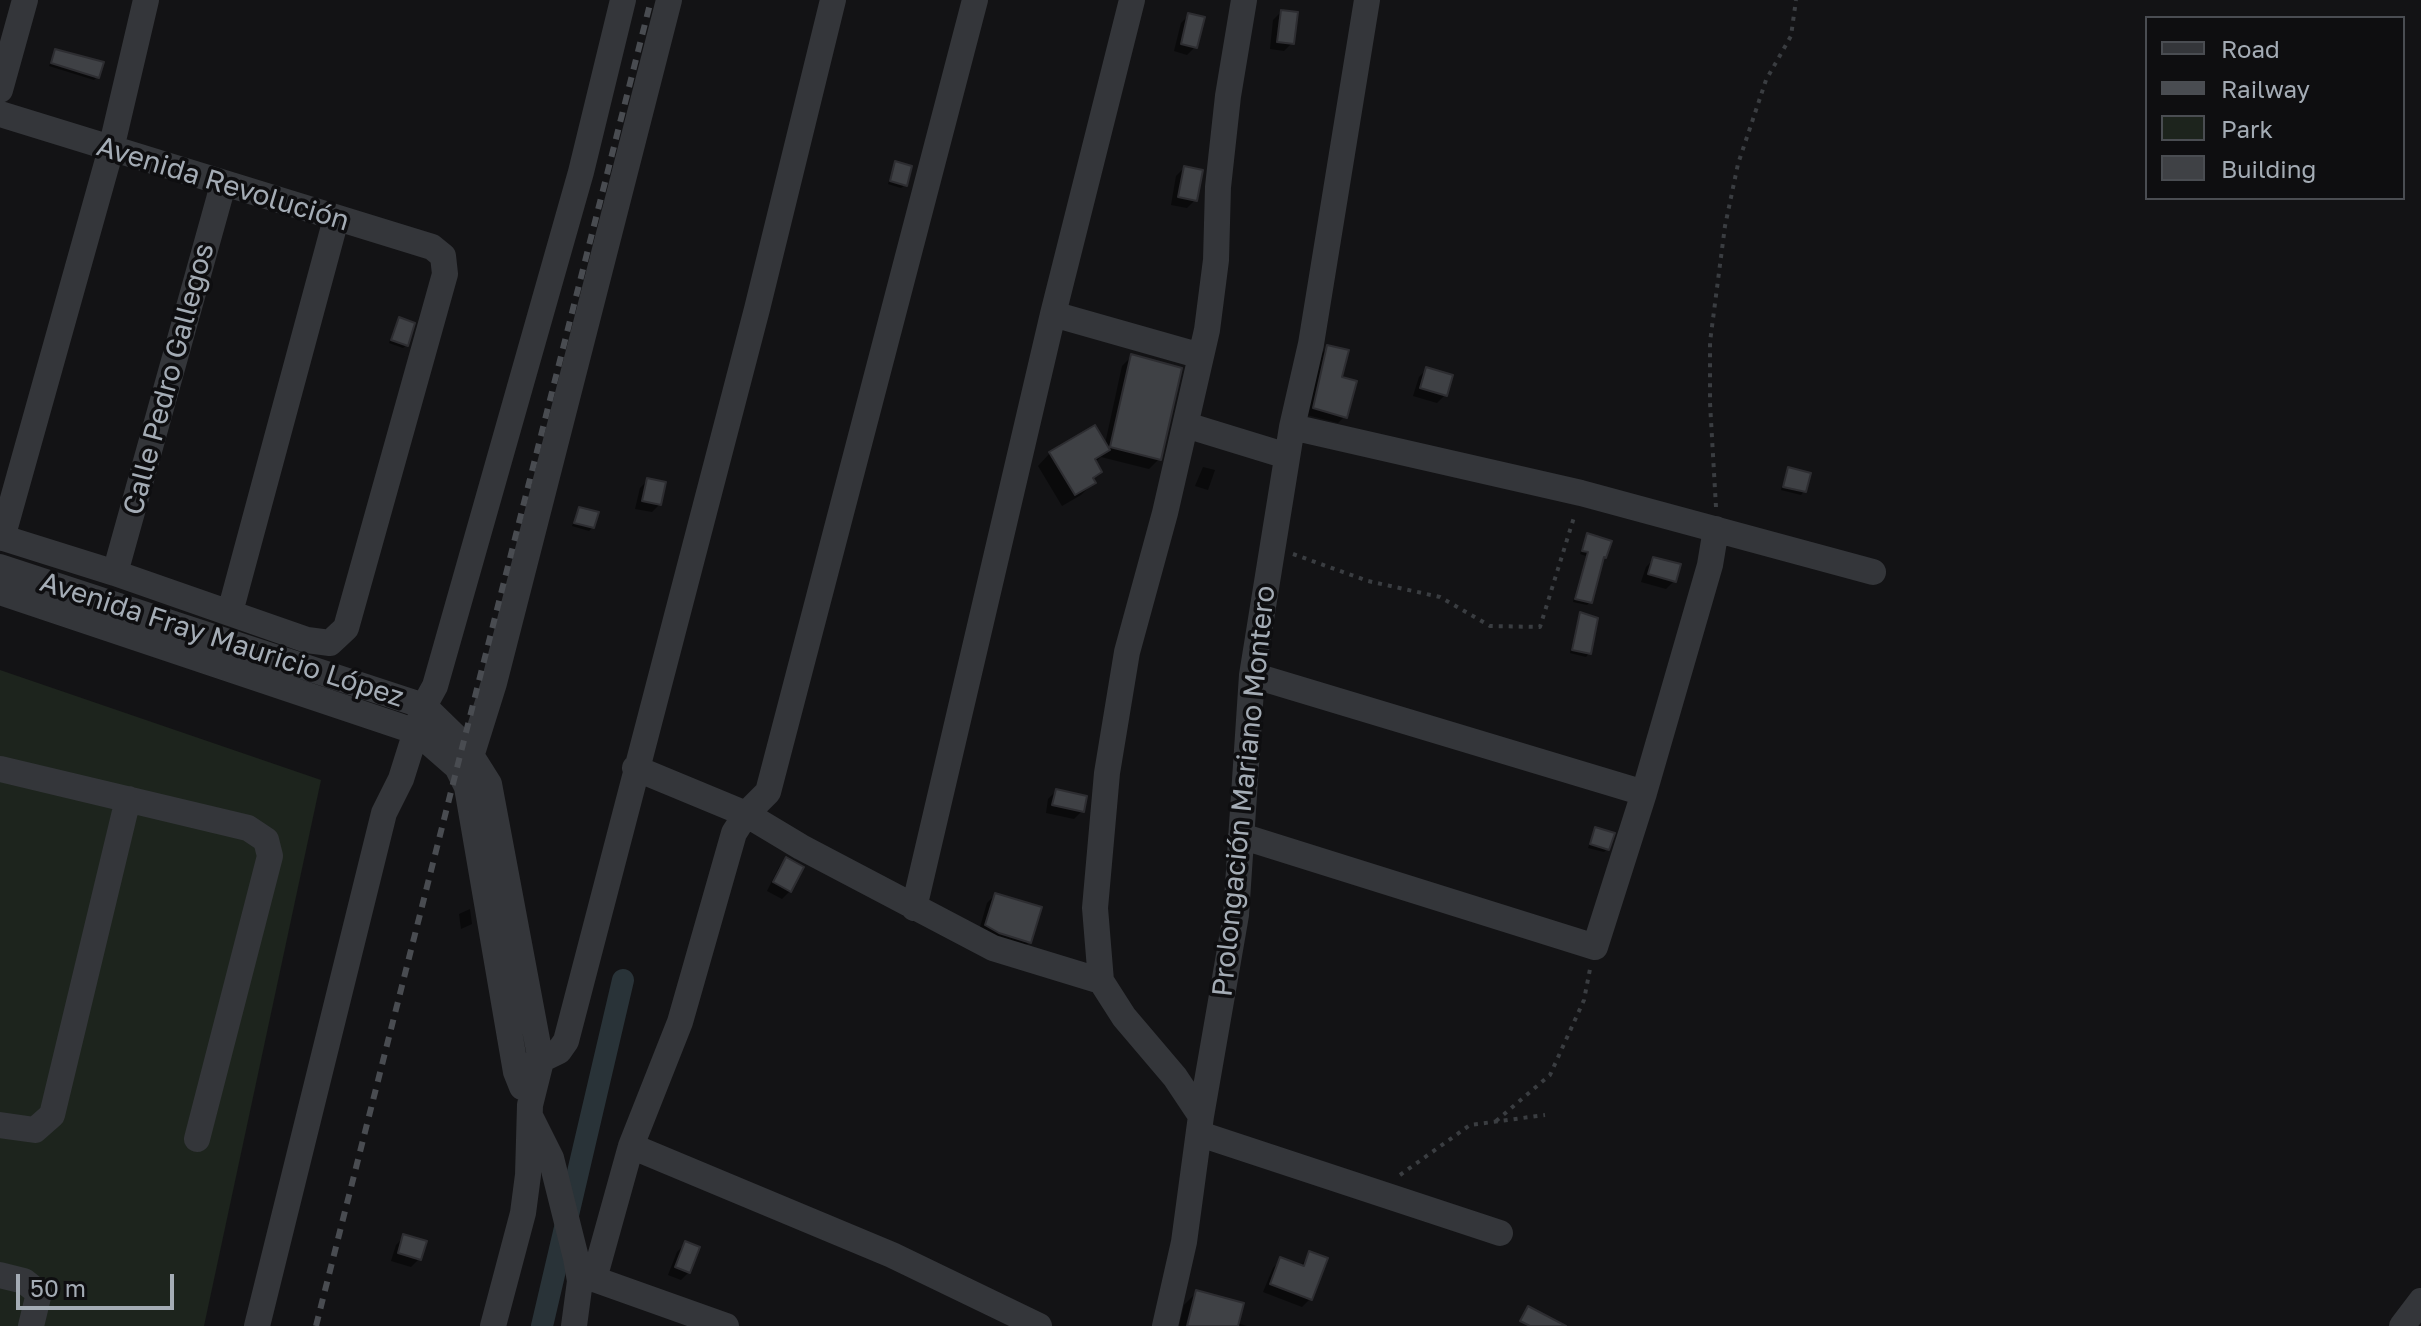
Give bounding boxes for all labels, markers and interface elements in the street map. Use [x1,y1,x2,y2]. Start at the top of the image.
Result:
legend [2145,16,2405,200]
text: Road [2221,34,2280,63]
text: Railway [2221,74,2310,103]
text: Park [2221,114,2273,143]
street label: Avenida Revolución [93,130,353,238]
text: Building [2221,154,2316,183]
street label: Calle Pedro Gallegos [117,239,221,519]
street label: Avenida Fray Mauricio López [36,565,408,715]
street label: Prolongación Mariano Montero [1206,584,1282,998]
scale bar [20,1258,178,1308]
text: 50 m [30,1273,86,1302]

